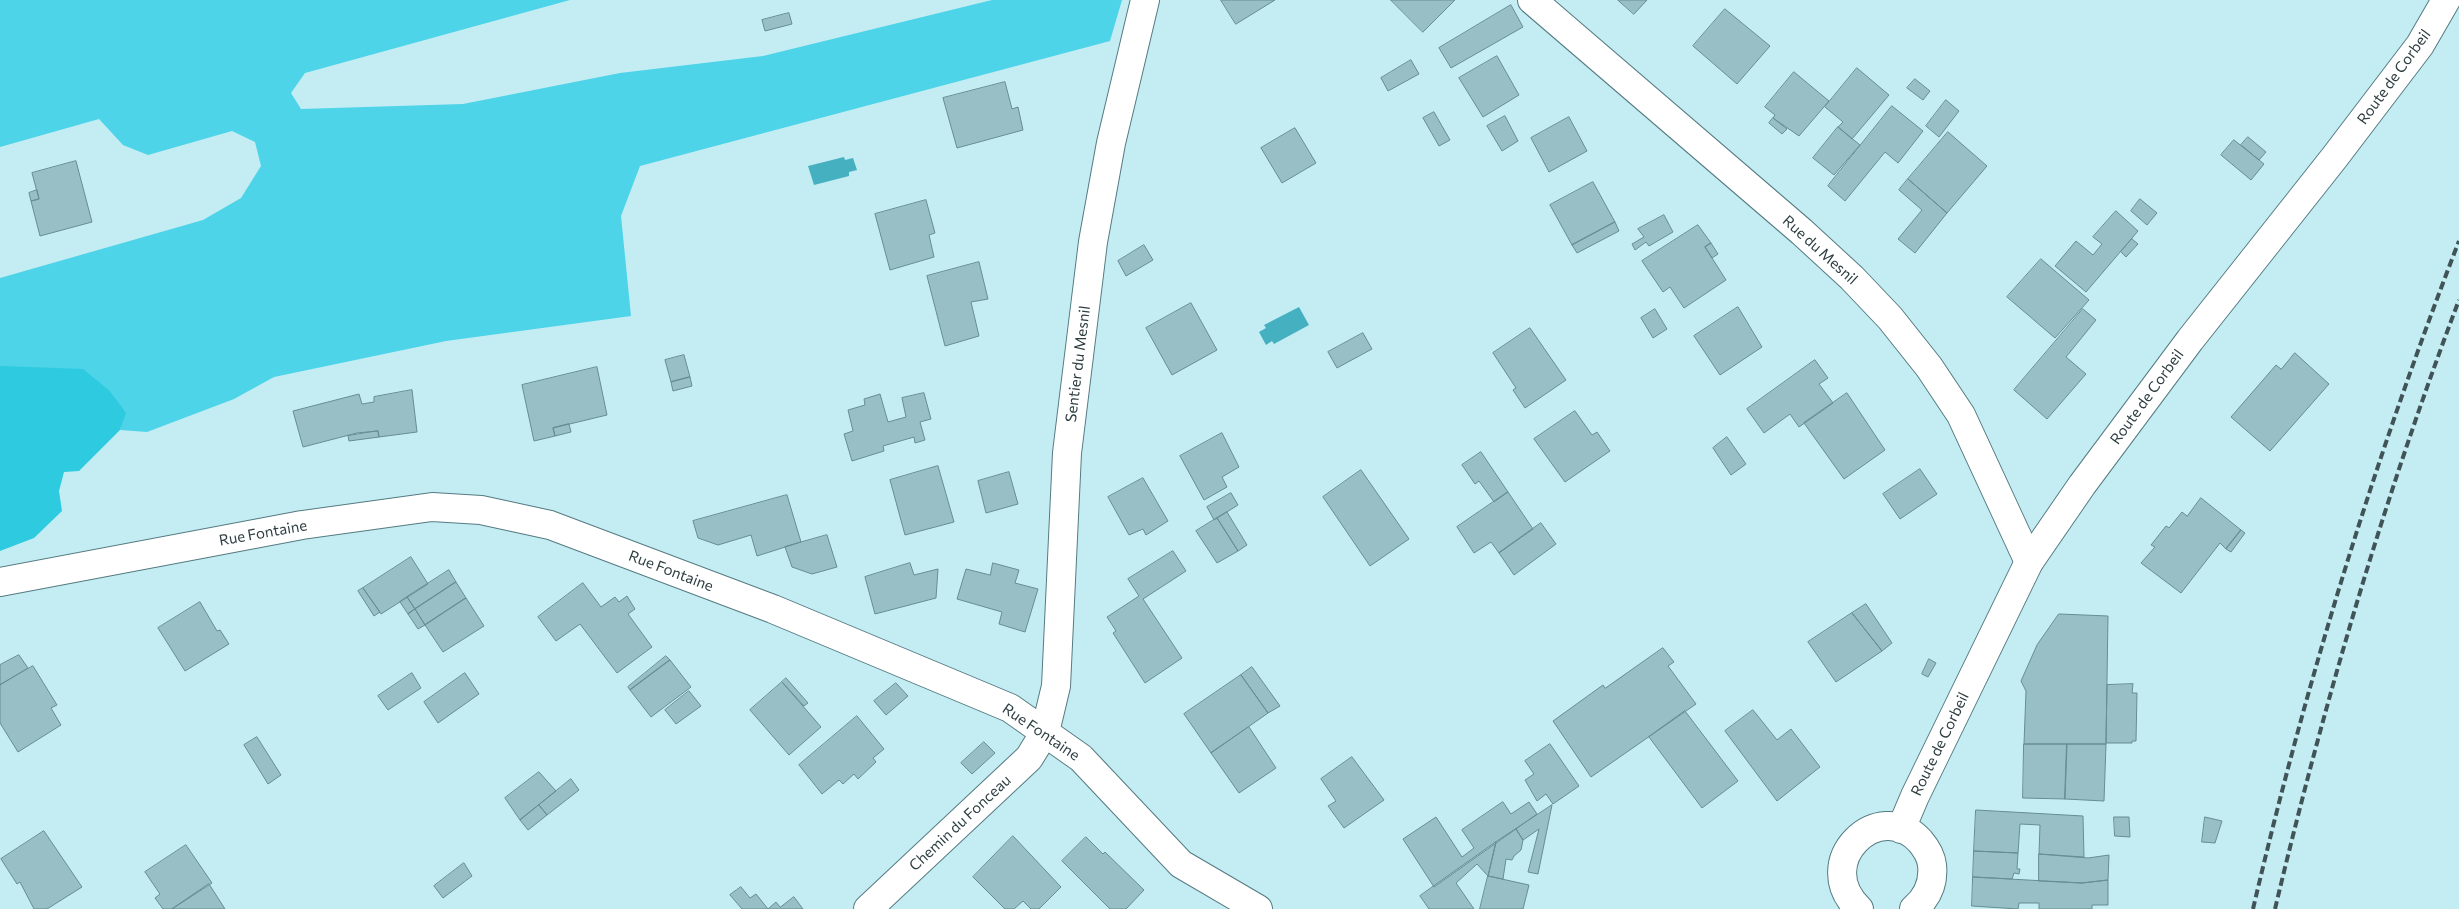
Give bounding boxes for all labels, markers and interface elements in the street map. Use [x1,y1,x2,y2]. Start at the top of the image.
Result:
street label: Route de Corbeil [2354,26,2434,128]
street label: Rue du Mesnil [1779,212,1861,288]
street label: Sentier du Mesnil [1062,305,1094,423]
street label: Route de Corbeil [2107,346,2187,448]
street label: Rue Fontaine [217,516,309,550]
street label: Rue Fontaine [626,547,716,595]
street label: Route de Corbeil [1907,689,1973,799]
street label: Rue Fontaine [999,700,1083,764]
street label: Chemin du Fonceau [905,771,1015,875]

